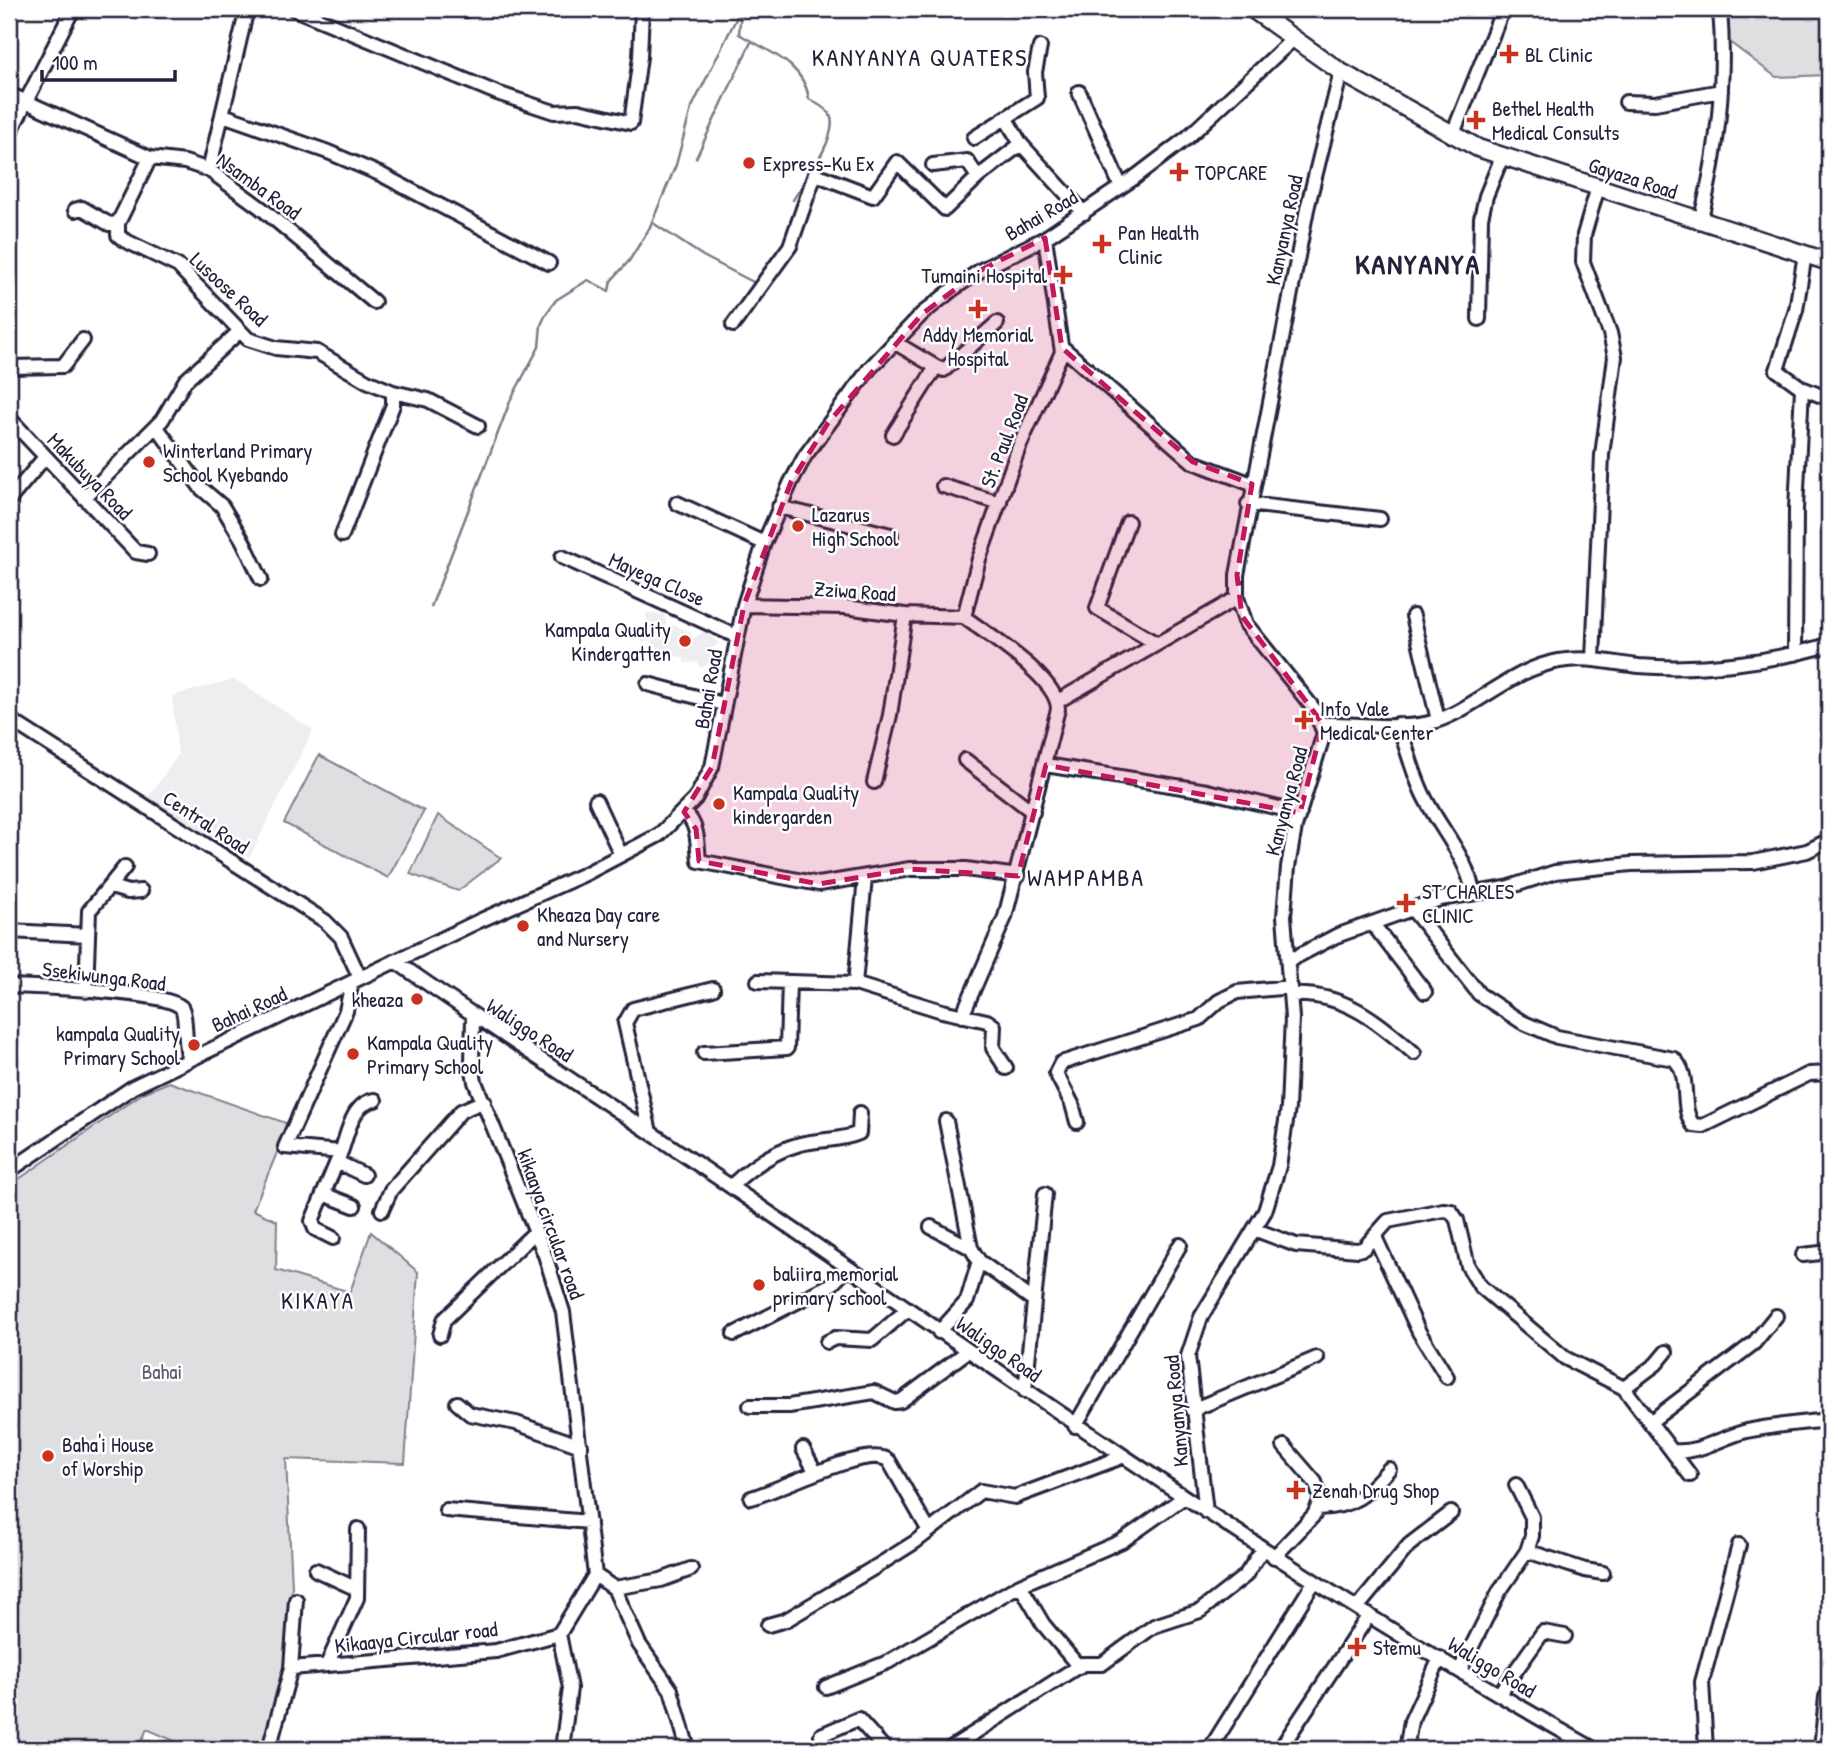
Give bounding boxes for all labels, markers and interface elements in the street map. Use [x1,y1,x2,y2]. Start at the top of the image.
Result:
scale bar [42,38,175,82]
place label: BL Clinic [1525,40,1593,69]
district label: KANYANYA QUATERS [812,41,1028,73]
marker: BL Clinic [1499,44,1519,64]
text: 100 m [52,48,98,77]
place label: Bethel Health Medical Consults [1492,94,1619,147]
marker: Bethel Health Medical Consults [1466,110,1486,130]
street label: Nsamba Road [211,145,307,227]
place label: Express-Ku Ex [763,149,875,178]
street label: Gayaza Road [1585,150,1681,206]
marker: Express-Ku Ex [741,155,757,171]
place label: TOPCARE [1195,158,1267,187]
marker: TOPCARE [1169,162,1189,182]
street label: Kanyanya Road [1258,172,1310,288]
street label: Bahai Road [999,182,1083,248]
place label: Pan Health Clinic [1118,218,1199,271]
marker: Pan Health Clinic [1092,234,1112,254]
street label: Lusoose Road [184,245,274,333]
district label: KANYANYA [1355,245,1481,283]
place label: Tumaini Hospital [921,261,1047,290]
marker: Tumaini Hospital [1053,265,1073,285]
marker: Addy Memorial Hospital [968,299,988,319]
place label: Addy Memorial Hospital [923,320,1034,373]
street label: St. Paul Road [973,390,1035,492]
street label: Makubuya Road [41,426,139,526]
place label: Winterland Primary School Kyebando [163,436,313,489]
marker: Winterland Primary School Kyebando [141,454,157,470]
place label: Lazarus High School [812,500,899,553]
marker: Lazarus High School [790,518,806,534]
street label: Mayega Close [604,545,710,613]
street label: Zziwa Road [813,574,897,608]
place label: Kampala Quality Kindergatten [545,615,671,668]
marker: Kampala Quality Kindergatten [677,633,693,649]
street label: Bahai Road [687,647,729,731]
place label: Info Vale Medical Center [1320,694,1434,747]
marker: Info Vale Medical Center [1294,710,1314,730]
street label: Kanyanya Road [1258,743,1314,859]
place label: Kampala Quality kindergarden [733,778,859,831]
street label: Central Road [157,783,255,861]
marker: Kampala Quality kindergarden [711,796,727,812]
district label: WAMPAMBA [1027,861,1145,893]
place label: ST CHARLES CLINIC [1422,877,1515,930]
marker: ST CHARLES CLINIC [1396,893,1416,913]
place label: Kheaza Day care and Nursery [537,900,660,953]
marker: Kheaza Day care and Nursery [515,918,531,934]
street label: Ssekiwunga Road [41,954,167,998]
street label: Bahai Road [207,979,291,1039]
place label: kheaza [352,985,403,1014]
marker: kheaza [409,991,425,1007]
street label: Waliggo Road [481,991,579,1069]
place label: kampala Quality Primary School [56,1019,180,1072]
place label: Kampala Quality Primary School [367,1028,493,1081]
marker: kampala Quality Primary School [186,1037,202,1053]
marker: Kampala Quality Primary School [345,1046,361,1062]
street label: kikaaya circular road [510,1145,592,1303]
place label: baliira memorial primary school [773,1259,898,1312]
marker: baliira memorial primary school [751,1277,767,1293]
district label: KIKAYA [281,1285,355,1316]
street label: Waliggo Road [951,1309,1047,1389]
street label: Kanyanya Road [1157,1354,1195,1468]
park label: Bahai [142,1357,182,1386]
place label: Baha'i House of Worship [62,1430,154,1483]
marker: Baha'i House of Worship [40,1448,56,1464]
place label: Zenah Drug Shop [1312,1476,1439,1505]
marker: Zenah Drug Shop [1286,1480,1306,1500]
street label: Kikaaya Circular road [333,1614,499,1660]
street label: Waliggo Road [1443,1629,1541,1705]
place label: Stemu [1373,1633,1422,1662]
marker: Stemu [1347,1637,1367,1657]

